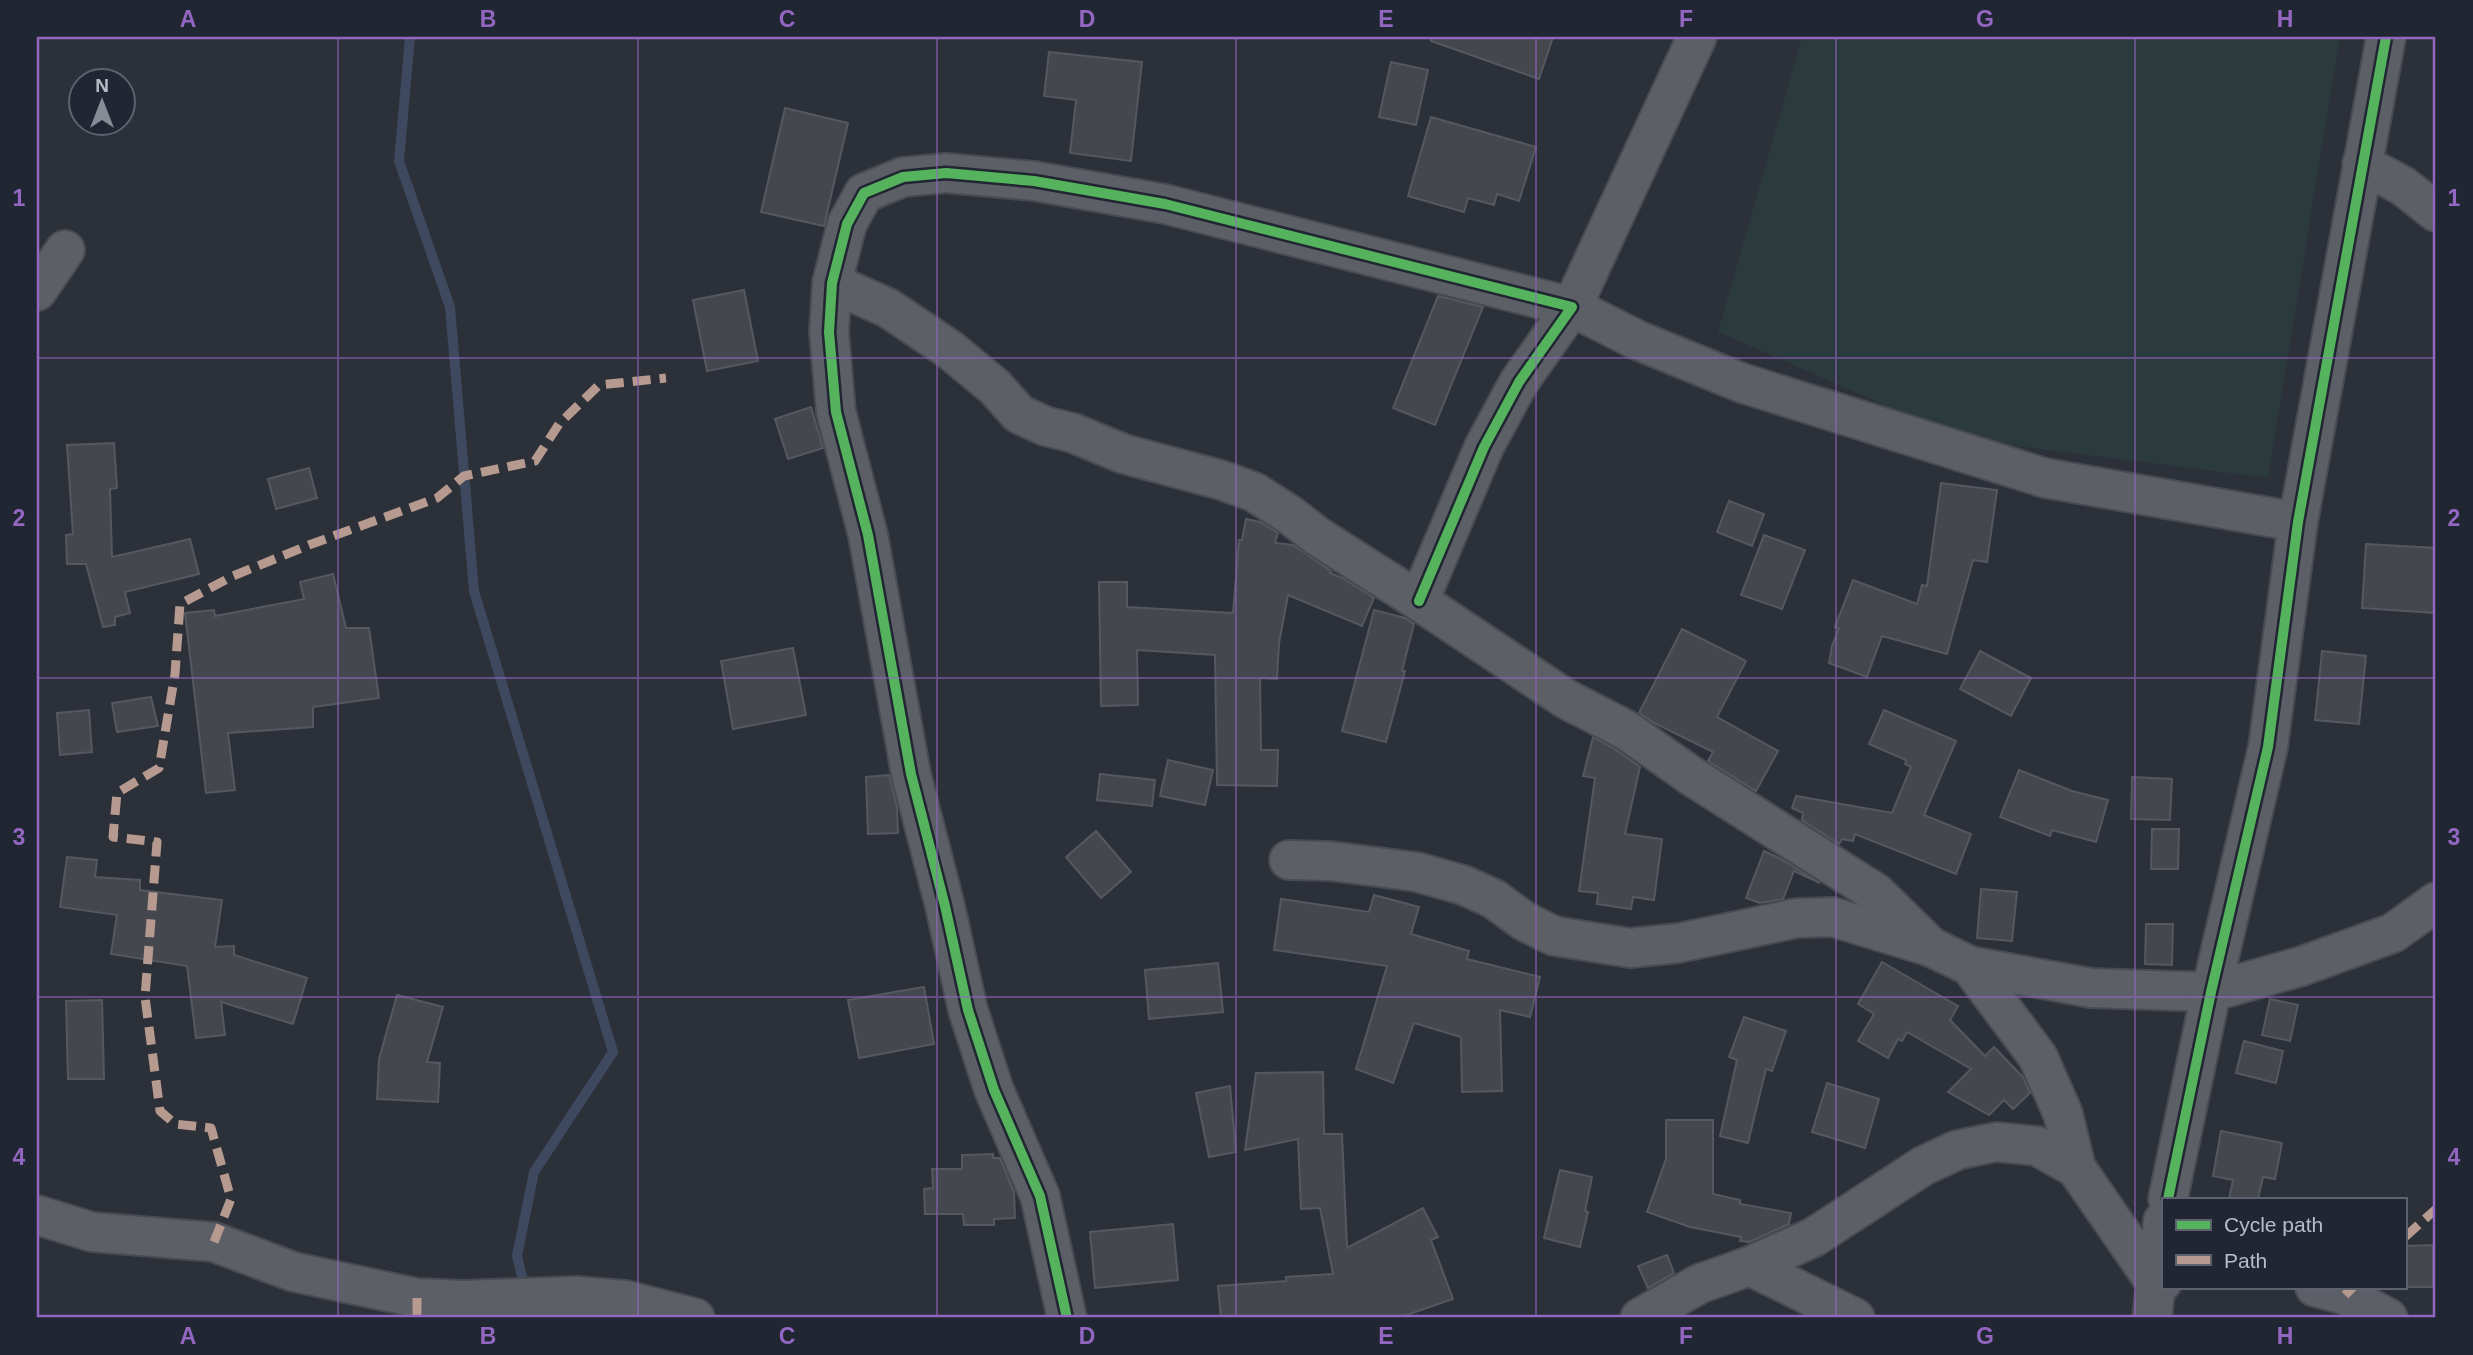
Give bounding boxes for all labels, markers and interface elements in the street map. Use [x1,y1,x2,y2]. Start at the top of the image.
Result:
text: A [180,6,196,32]
text: B [480,6,496,32]
text: C [779,6,795,32]
text: D [1079,6,1095,32]
text: E [1378,6,1394,32]
text: F [1679,6,1693,32]
text: G [1976,6,1994,32]
text: H [2277,6,2293,32]
north arrow [66,66,136,136]
text: N [95,75,109,96]
text: 1 [13,185,26,211]
text: 1 [2448,185,2461,211]
text: 2 [13,505,25,531]
text: 2 [2448,505,2460,531]
text: 3 [13,824,25,850]
text: 3 [2448,824,2460,850]
text: 4 [13,1144,26,1170]
text: 4 [2448,1144,2461,1170]
legend [2162,1198,2406,1288]
text: Cycle path [2224,1213,2323,1236]
text: Path [2224,1249,2267,1272]
text: A [180,1323,196,1349]
text: B [480,1323,496,1349]
text: C [779,1323,795,1349]
text: D [1079,1323,1095,1349]
text: E [1378,1323,1394,1349]
text: F [1679,1323,1693,1349]
text: G [1976,1323,1994,1349]
text: H [2277,1323,2293,1349]

